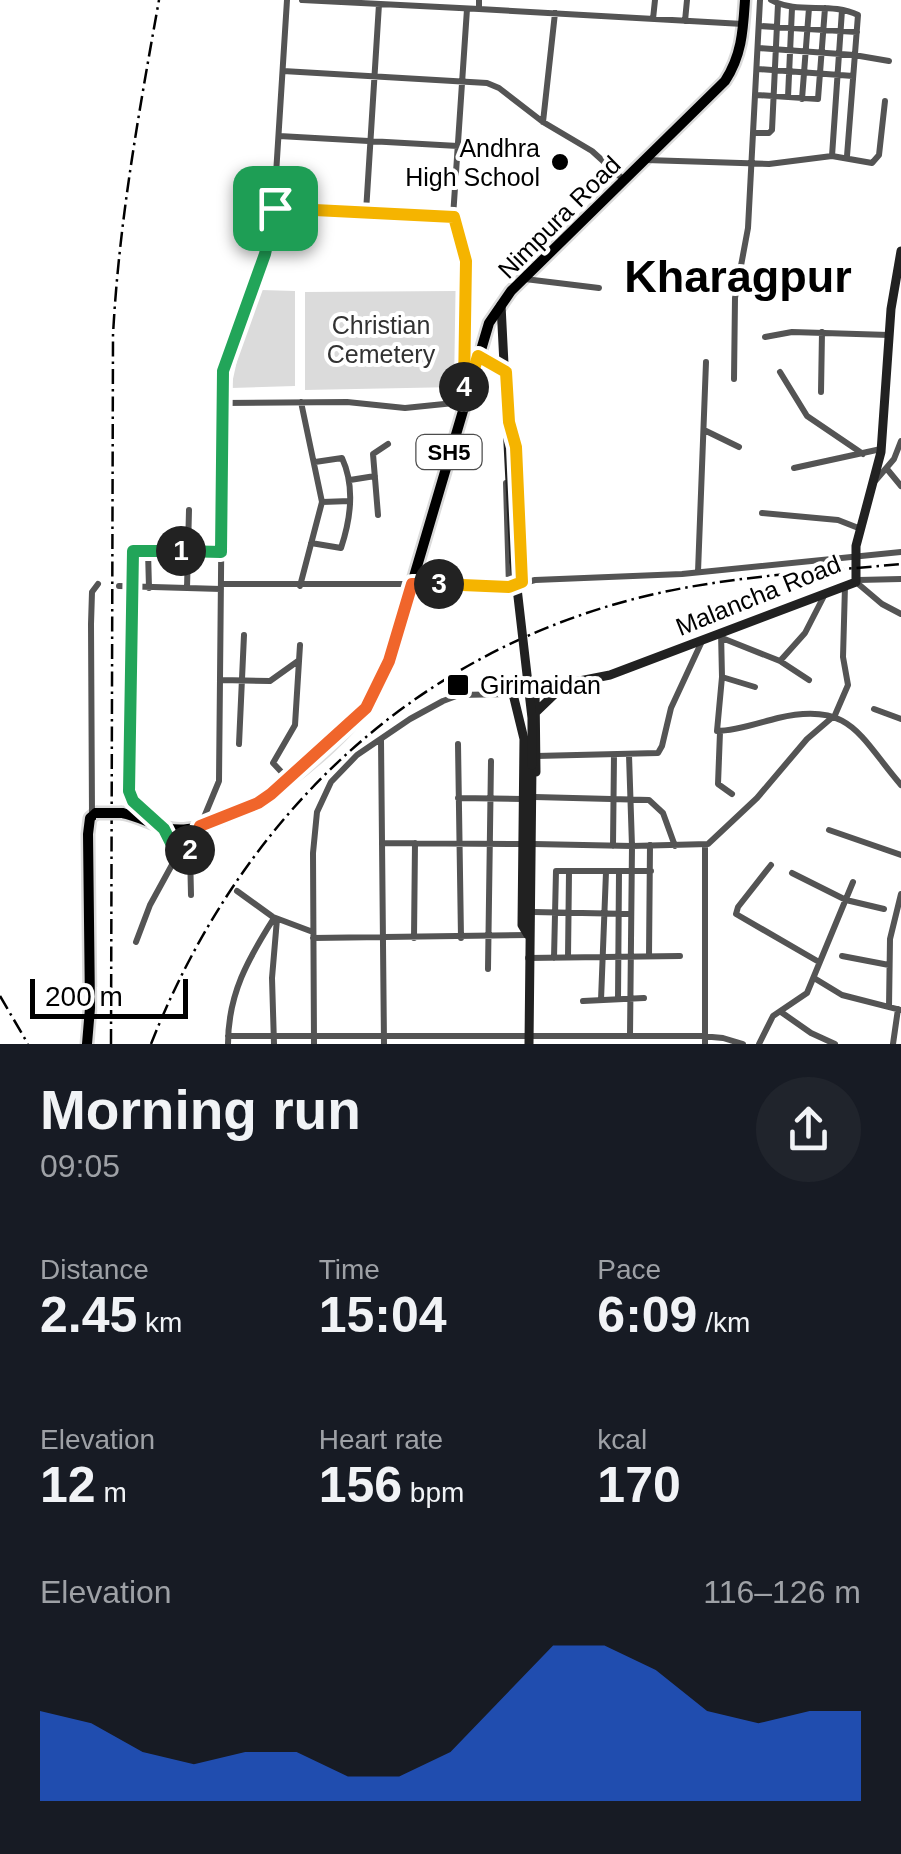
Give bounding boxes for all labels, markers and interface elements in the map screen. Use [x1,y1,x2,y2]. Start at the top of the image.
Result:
place label: Andhra High School [405,134,540,191]
street label: Nimpura Road [492,150,626,284]
marker: Andhra High School [549,151,571,173]
pin [233,166,318,251]
icon: arrive [248,181,303,236]
district label: Kharagpur [624,251,852,302]
park label: Christian Cemetery [327,311,436,368]
pin: 4 [439,362,489,412]
text: 4 [456,371,472,402]
road number: SH5 [416,435,482,469]
pin: 1 [156,526,206,576]
text: 1 [173,535,189,566]
street label: Malancha Road [672,549,844,641]
pin: 3 [414,559,464,609]
text: 3 [431,568,447,599]
place label: Girimaidan [480,671,601,699]
marker: Girimaidan [445,672,471,698]
pin: 2 [165,825,215,875]
text: 2 [182,834,198,865]
scale bar [30,974,188,1018]
text: 200 m [45,981,123,1012]
button: share [756,1077,861,1182]
text: Morning run [40,1079,361,1141]
text: 09:05 [40,1148,120,1184]
text: Distance [40,1254,149,1285]
text: Time [319,1254,380,1285]
text: Pace [597,1254,661,1285]
text: 2.45 [40,1287,137,1343]
text: 15:04 [319,1287,447,1343]
text: 6:09 [597,1287,697,1343]
text: km [137,1307,182,1338]
text: /km [697,1307,750,1338]
text: Elevation [40,1424,155,1455]
text: Heart rate [319,1424,443,1455]
text: kcal [597,1424,647,1455]
text: 12 [40,1457,96,1513]
text: 156 [319,1457,402,1513]
text: 170 [597,1457,681,1513]
text: m [96,1477,127,1508]
text: bpm [402,1477,464,1508]
text: Elevation [40,1574,172,1610]
text: 116–126 m [703,1574,861,1610]

